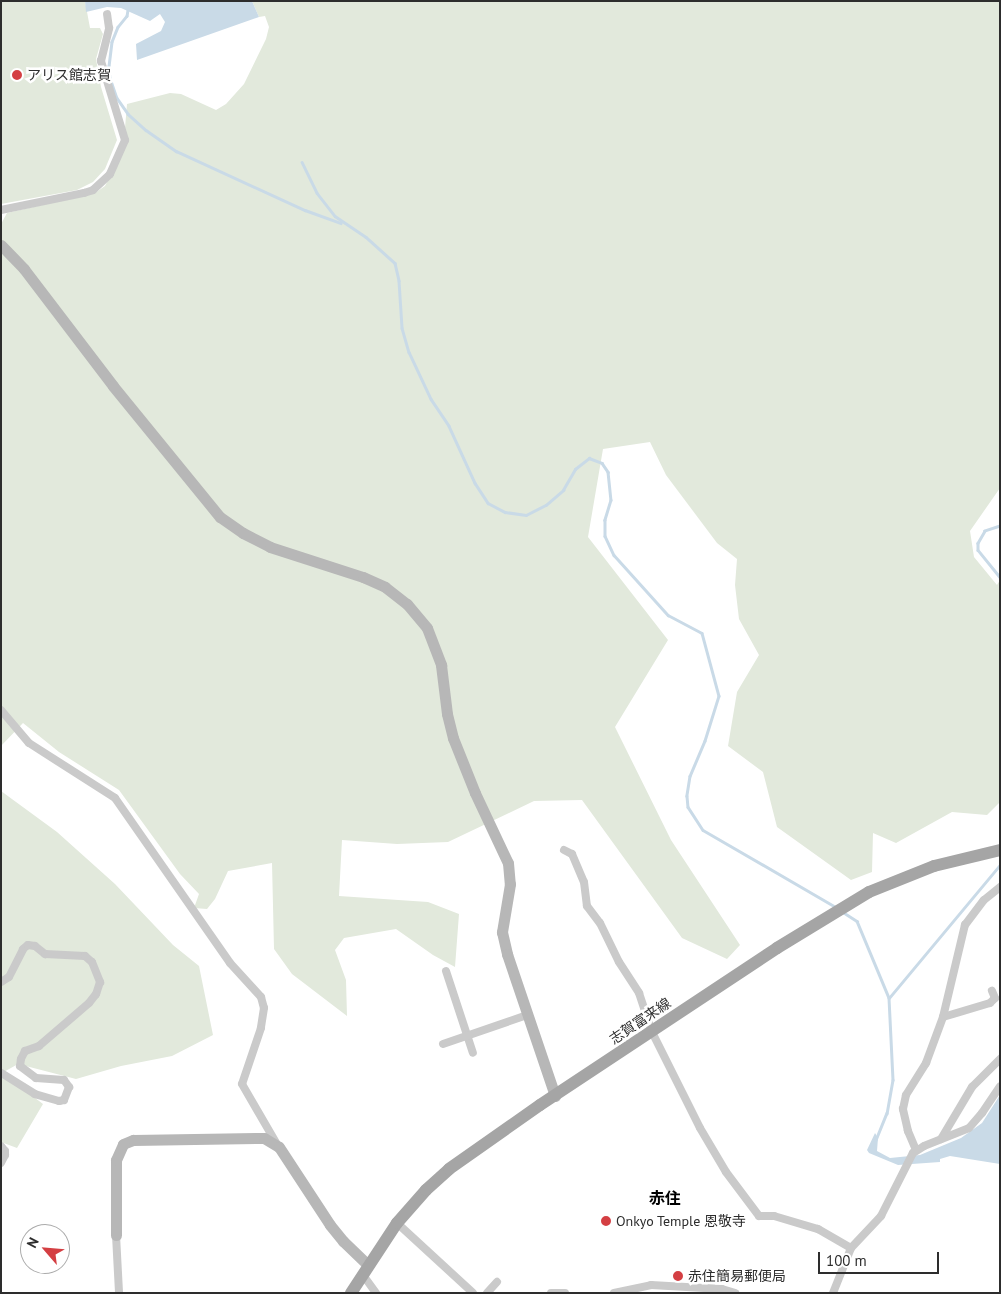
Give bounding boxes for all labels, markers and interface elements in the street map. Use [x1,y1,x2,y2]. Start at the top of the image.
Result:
place label: アリス館志賀 [27,67,111,83]
marker: アリス館志賀 [11,69,23,81]
street label: 志賀富来線 [606,994,674,1048]
district label: 赤住 [649,1188,681,1208]
place label: Onkyo Temple 恩敬寺 [616,1213,746,1229]
marker: Onkyo Temple 恩敬寺 [600,1215,612,1227]
north arrow [20,1224,70,1274]
text: N [22,1234,43,1251]
scale bar [821,1242,942,1274]
text: 100 m [826,1251,867,1270]
place label: 赤住簡易郵便局 [688,1268,786,1284]
marker: 赤住簡易郵便局 [672,1270,684,1282]

